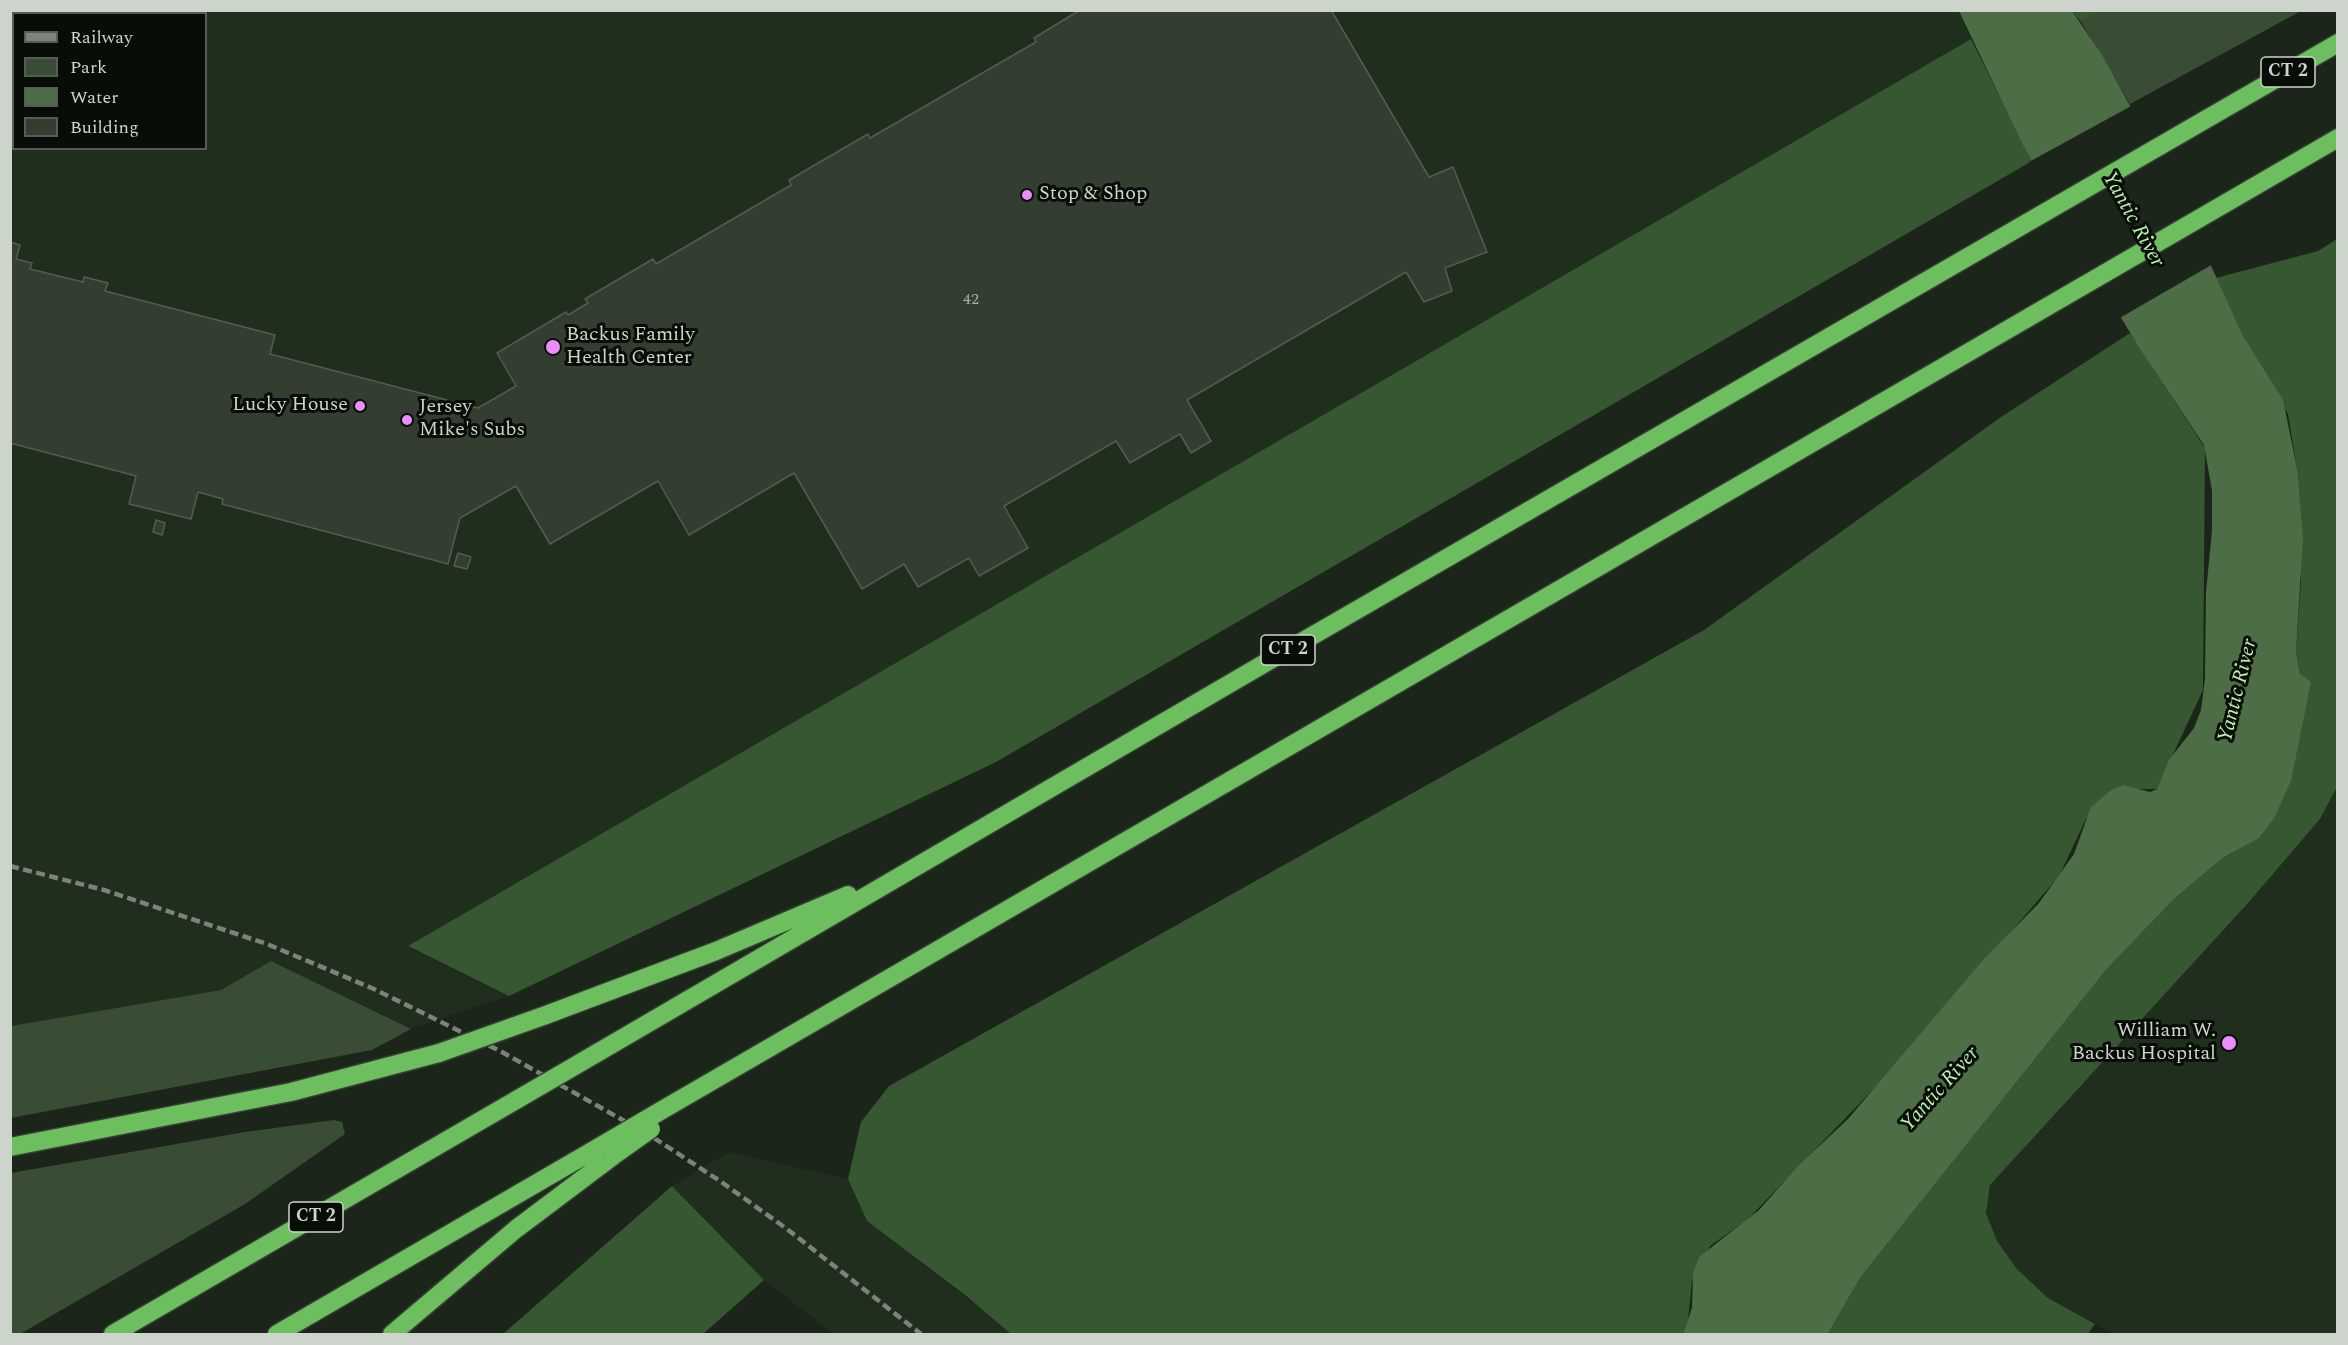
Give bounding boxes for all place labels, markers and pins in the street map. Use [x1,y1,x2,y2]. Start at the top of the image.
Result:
place label: Stop & Shop [1039,183,1147,207]
marker: Stop & Shop [1020,188,1034,202]
place label: Backus Family Health Center [566,324,695,371]
marker: Backus Family Health Center [544,338,562,356]
place label: Lucky House [232,394,348,418]
place label: Jersey Mike's Subs [419,396,525,443]
marker: Lucky House [353,399,367,413]
marker: Jersey Mike's Subs [400,413,414,427]
place label: William W. Backus Hospital [2072,1020,2216,1067]
marker: William W. Backus Hospital [2220,1034,2238,1052]

